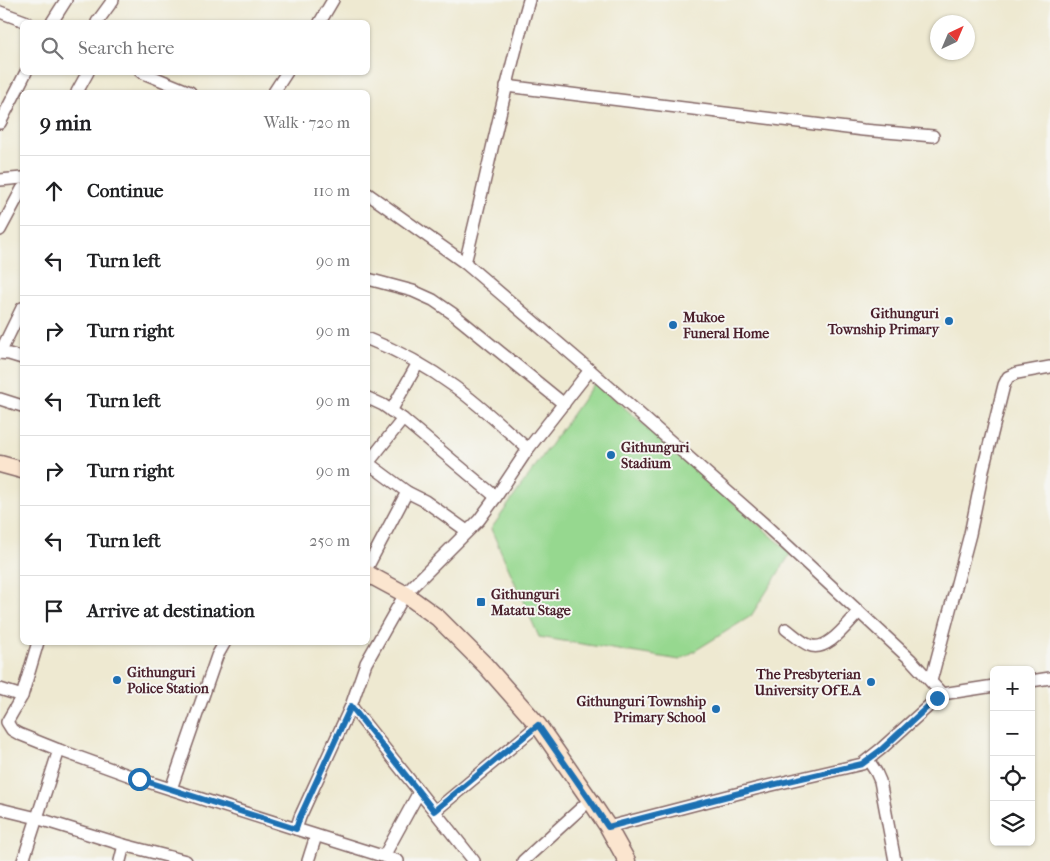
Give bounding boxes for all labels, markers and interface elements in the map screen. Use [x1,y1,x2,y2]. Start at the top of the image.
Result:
north arrow [930,15,975,60]
search box [20,20,370,75]
icon: search [38,34,66,62]
text: Search here [78,37,174,59]
text: 9 min [40,111,91,135]
text: Walk · 720 m [264,113,350,132]
icon: ahead [40,177,68,205]
text: Continue [87,180,163,202]
text: 110 m [313,181,350,200]
icon: left [40,247,68,275]
text: Turn left [87,250,161,272]
text: 90 m [316,251,350,270]
place label: Githunguri Township Primary [827,305,941,338]
place label: Mukoe Funeral Home [682,309,769,342]
marker: Githunguri Township Primary [943,315,955,327]
icon: right [40,317,68,345]
marker: Mukoe Funeral Home [667,319,679,331]
text: Turn right [87,320,174,342]
text: 90 m [316,321,350,340]
icon: left [40,387,68,415]
text: Turn left [87,390,161,412]
text: 90 m [316,391,350,410]
place label: Githunguri Stadium [621,439,690,472]
marker: Githunguri Stadium [605,449,617,461]
icon: right [40,457,68,485]
text: Turn right [87,460,174,482]
text: 90 m [316,461,350,480]
icon: left [40,527,68,555]
text: Turn left [87,530,161,552]
text: 250 m [309,531,350,550]
place label: Githunguri Matatu Stage [490,586,571,619]
marker: Githunguri Matatu Stage [475,596,487,608]
icon: arrive [40,597,68,625]
text: Arrive at destination [87,600,255,622]
place label: Githunguri Police Station [127,664,210,697]
place label: The Presbyterian University Of E.A [753,666,862,699]
map controls [990,666,1035,846]
button: + [990,666,1035,711]
marker: Githunguri Police Station [111,674,123,686]
marker: The Presbyterian University Of E.A [865,676,877,688]
route end [926,687,949,710]
place label: Githunguri Township Primary School [576,693,706,726]
marker: Githunguri Township Primary School [710,703,722,715]
button: − [990,711,1035,756]
button: locate [990,756,1035,801]
route start [128,768,151,791]
button: layers [990,801,1035,846]

